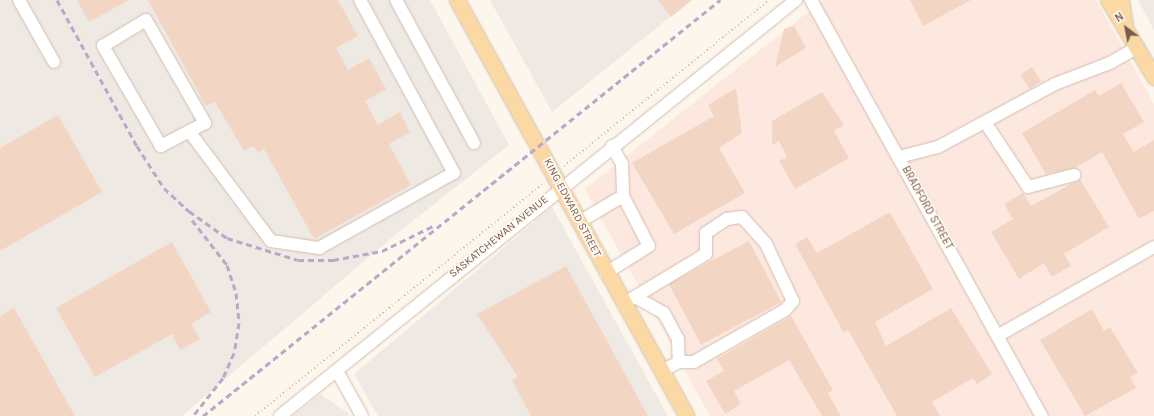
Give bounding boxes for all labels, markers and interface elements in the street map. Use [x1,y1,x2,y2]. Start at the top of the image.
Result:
north arrow [1106,8,1146,48]
text: N [1113,10,1126,25]
street label: KING EDWARD STREET [540,157,604,259]
street label: BRADFORD STREET [899,164,955,252]
street label: SASKATCHEWAN AVENUE [447,193,551,281]

